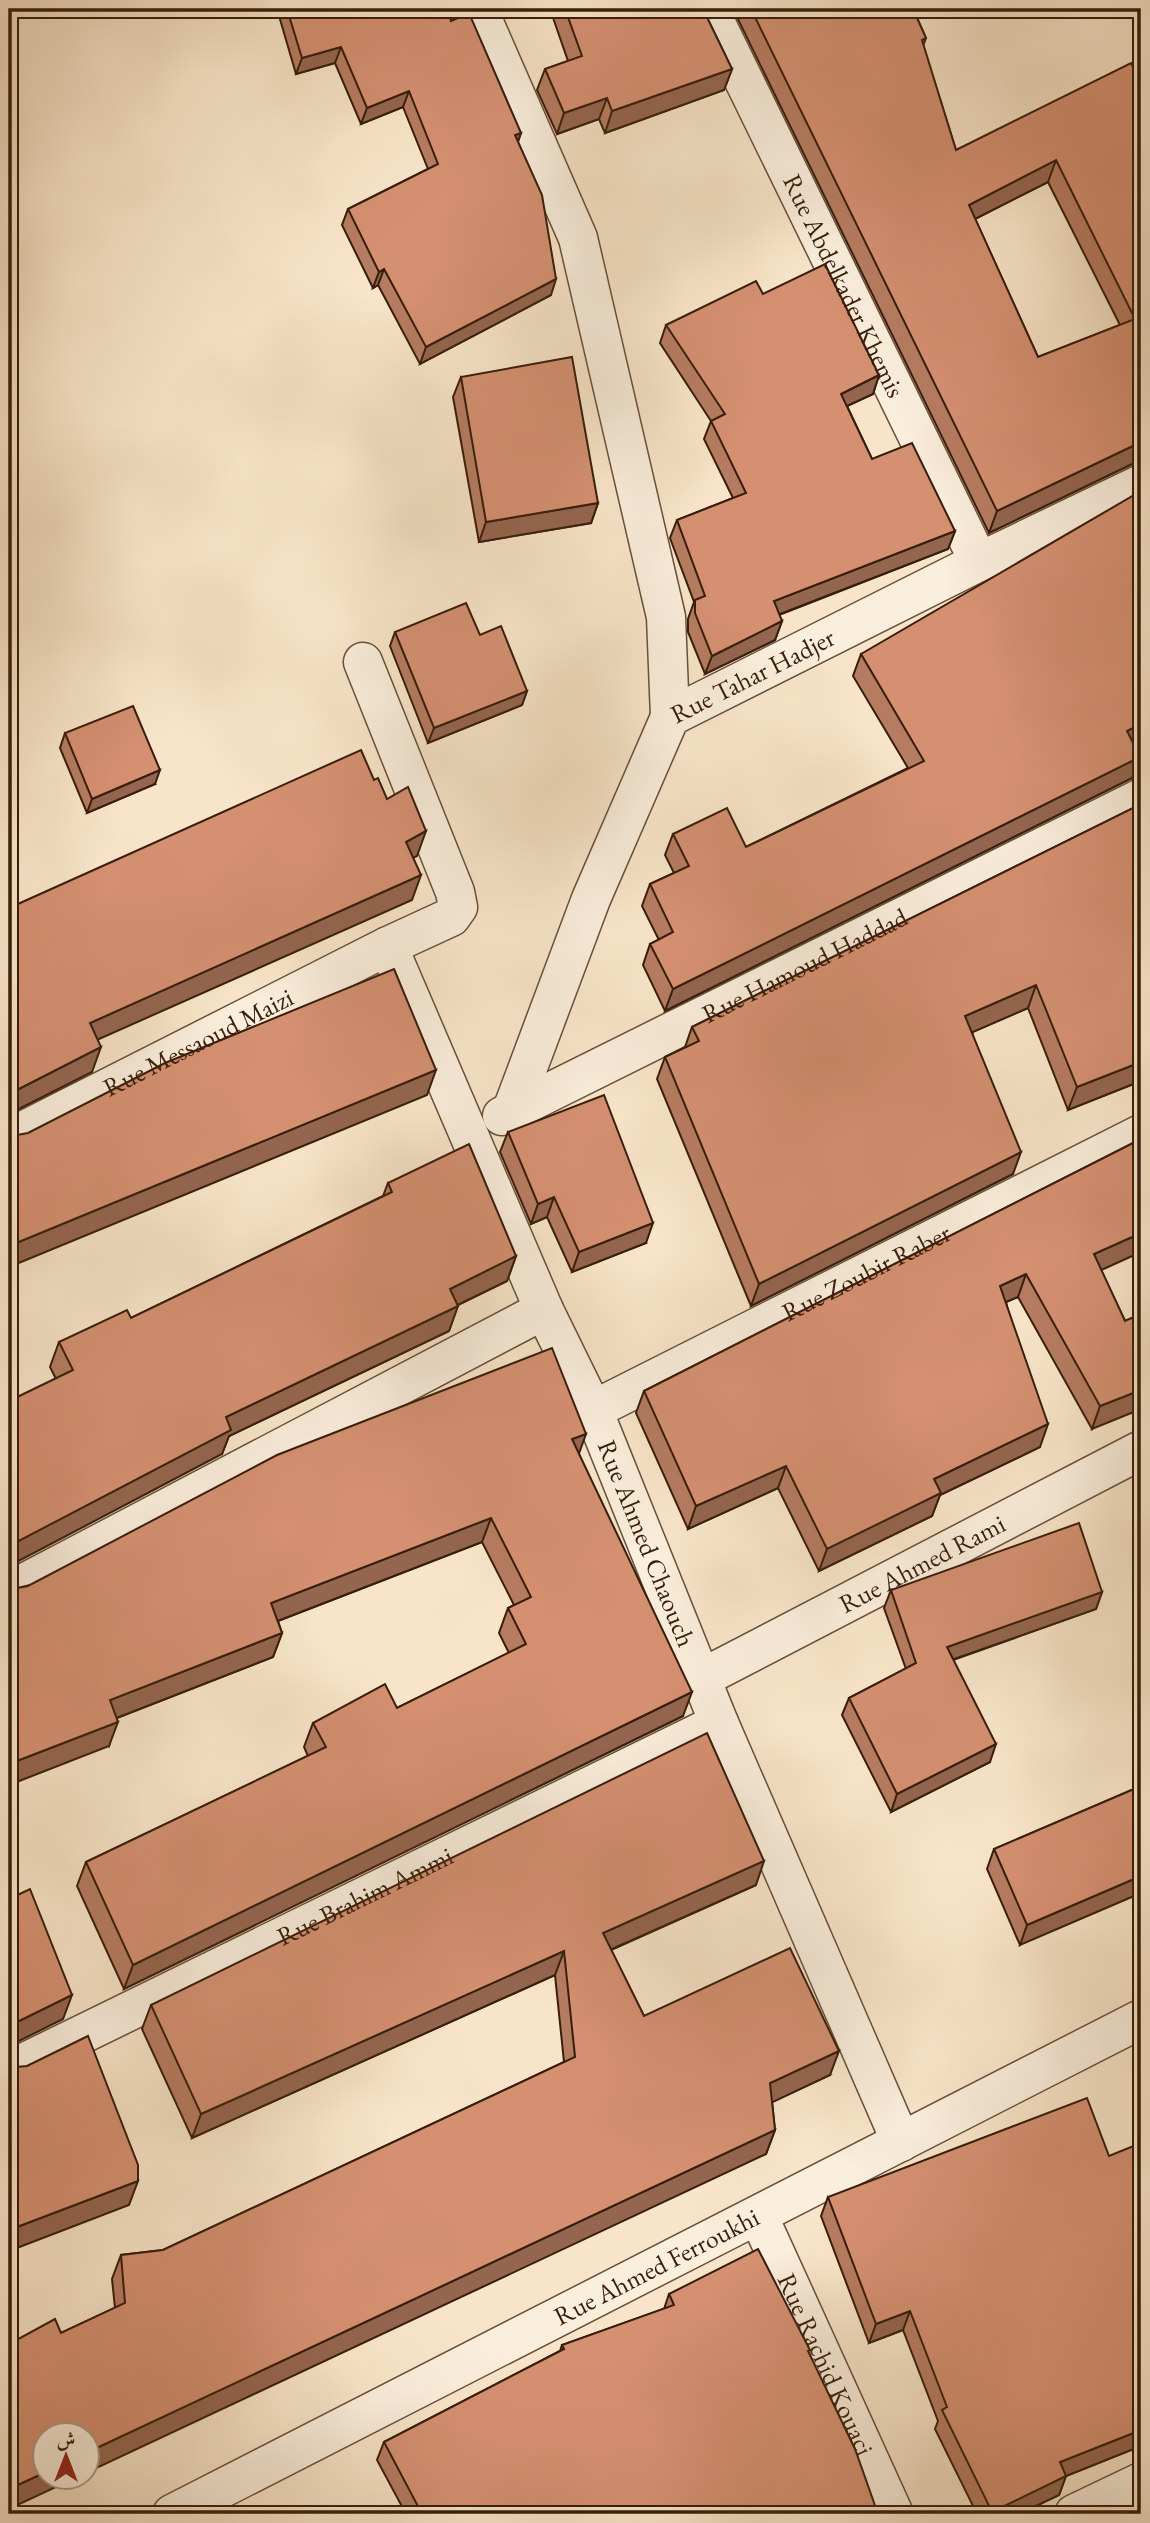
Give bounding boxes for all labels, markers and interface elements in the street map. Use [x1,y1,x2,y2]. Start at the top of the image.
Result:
street label: Rue Abdelkader Khemis [775,168,913,403]
street label: Rue Tahar Hadjer [665,620,841,731]
street label: Rue Hamoud Haddad [696,900,914,1031]
street label: Rue Messaoud Maizi [97,980,299,1104]
street label: Rue Zoubir Raber [776,1216,957,1329]
street label: Rue Ahmed Chaouch [590,1435,704,1652]
street label: Rue Ahmed Rami [833,1506,1011,1621]
street label: Rue Brahim Ammi [271,1839,458,1954]
street label: Rue Ahmed Ferroukhi [548,2200,765,2333]
street label: Rue Rachid Kouaci [770,2268,882,2461]
north arrow [32,2422,102,2492]
text: ش [57,2427,75,2452]

